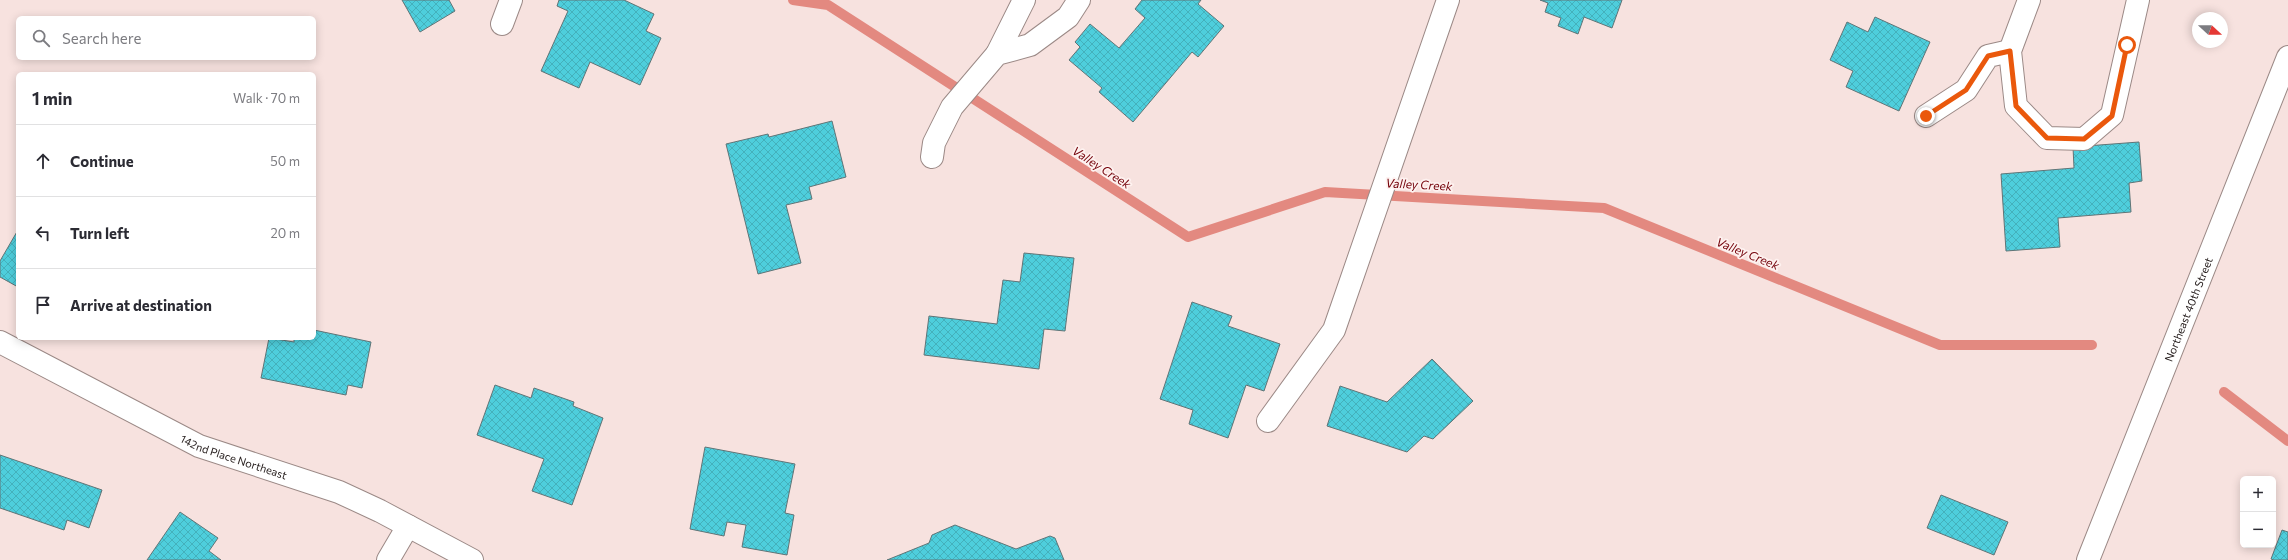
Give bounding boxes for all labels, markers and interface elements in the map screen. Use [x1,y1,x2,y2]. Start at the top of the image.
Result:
north arrow [2192,12,2228,48]
search box [16,16,316,60]
icon: search [30,27,52,49]
text: Search here [62,29,141,47]
route start [2118,36,2136,54]
text: 1 min [32,88,72,109]
text: Walk · 70 m [233,90,300,106]
route end [1917,107,1935,125]
water label: Valley Creek [1070,143,1134,191]
icon: ahead [32,150,54,172]
text: Continue [70,152,134,170]
text: 50 m [270,153,300,169]
water label: Valley Creek [1385,175,1453,193]
icon: left [32,222,54,244]
text: Turn left [70,224,129,242]
text: 20 m [271,225,300,241]
water label: Valley Creek [1714,234,1782,272]
street label: Northeast 40th Street [2161,255,2215,363]
icon: arrive [32,294,54,316]
text: Arrive at destination [70,296,212,314]
street label: 142nd Place Northeast [179,431,289,481]
map controls [2240,476,2276,548]
button: + [2240,476,2276,512]
button: − [2240,512,2276,548]

